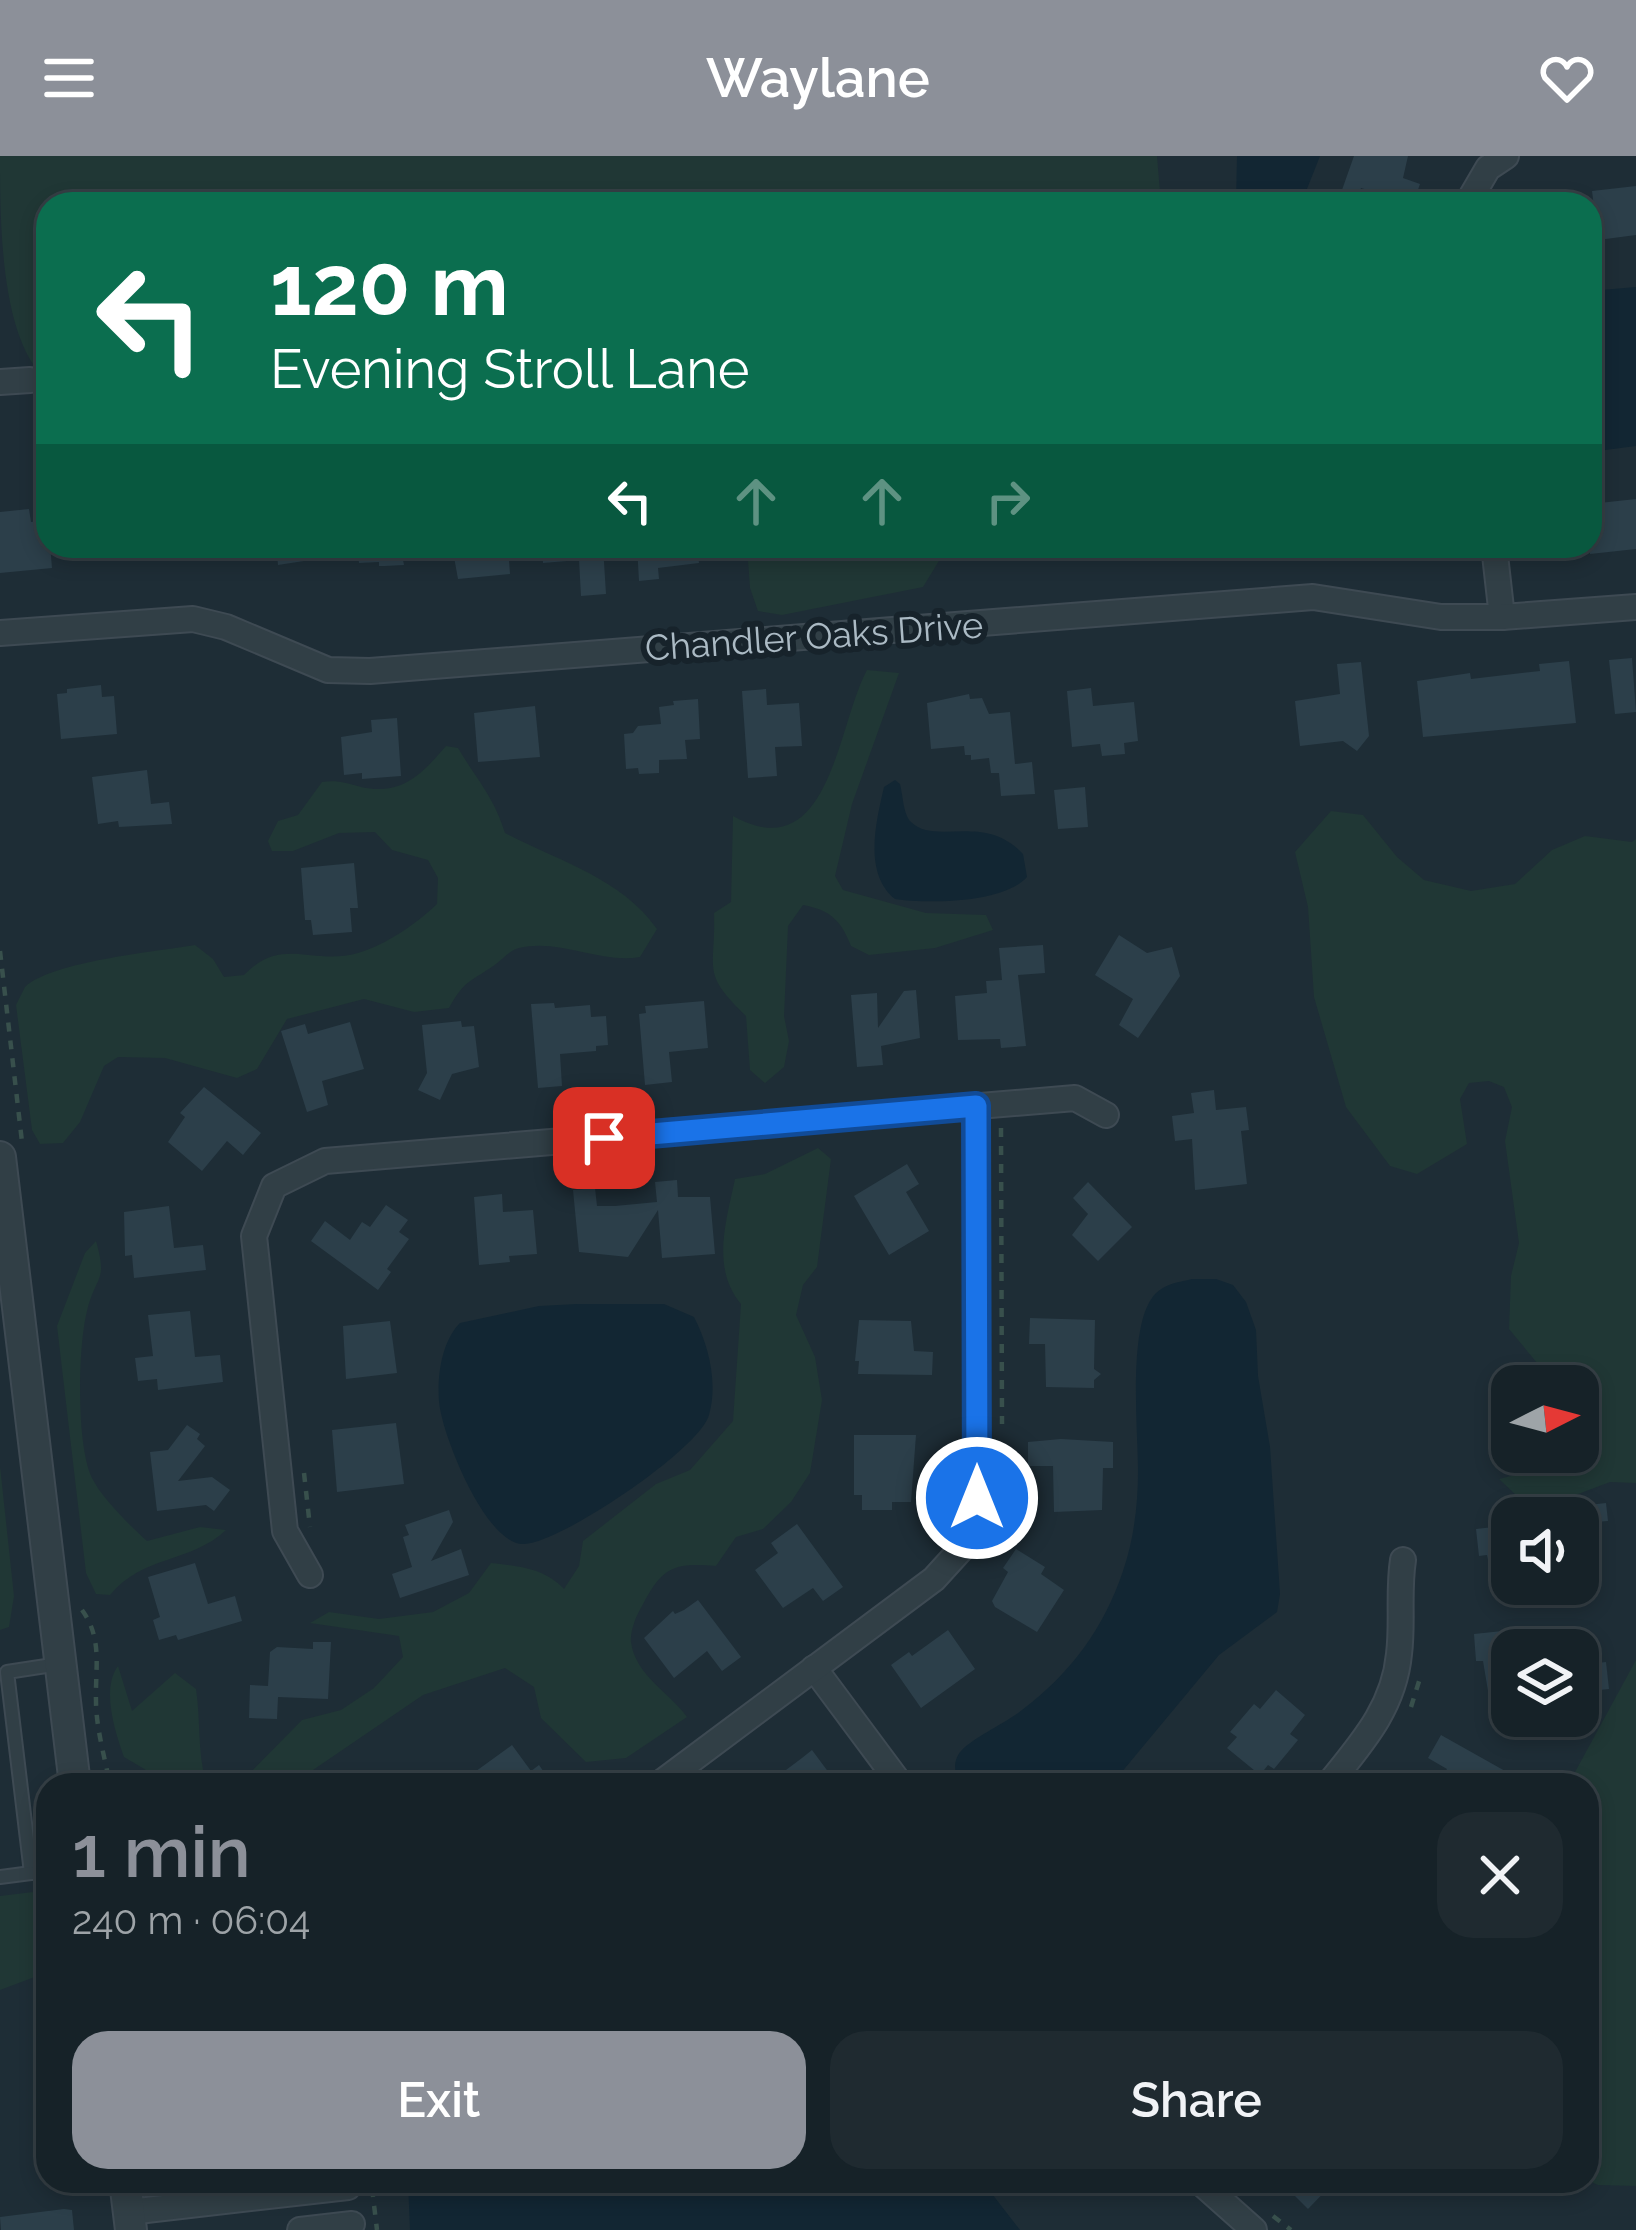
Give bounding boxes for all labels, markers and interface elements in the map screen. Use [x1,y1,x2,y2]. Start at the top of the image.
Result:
icon: menu [36,45,102,111]
icon: heart [1534,45,1600,111]
text: Waylane [706,46,930,110]
text: 120 m [270,236,509,335]
icon: left [72,240,228,396]
text: Evening Stroll Lane [270,337,749,401]
icon: left [597,468,663,534]
icon: ahead [723,468,789,534]
icon: ahead [849,468,915,534]
icon: right [975,468,1041,534]
street label: Chandler Oaks Drive [644,603,984,669]
pin [553,1087,655,1189]
icon: arrive [571,1105,637,1171]
north arrow [1491,1365,1599,1473]
map controls [1491,1365,1599,1737]
position arrow [914,1435,1040,1561]
button: sound [1491,1497,1599,1605]
button: layers [1491,1629,1599,1737]
text: 1 min [72,1809,251,1894]
button: close [1437,1812,1563,1938]
text: 240 m · 06:04 [72,1897,310,1943]
button: Exit [72,2031,806,2169]
button: Share [830,2031,1563,2169]

